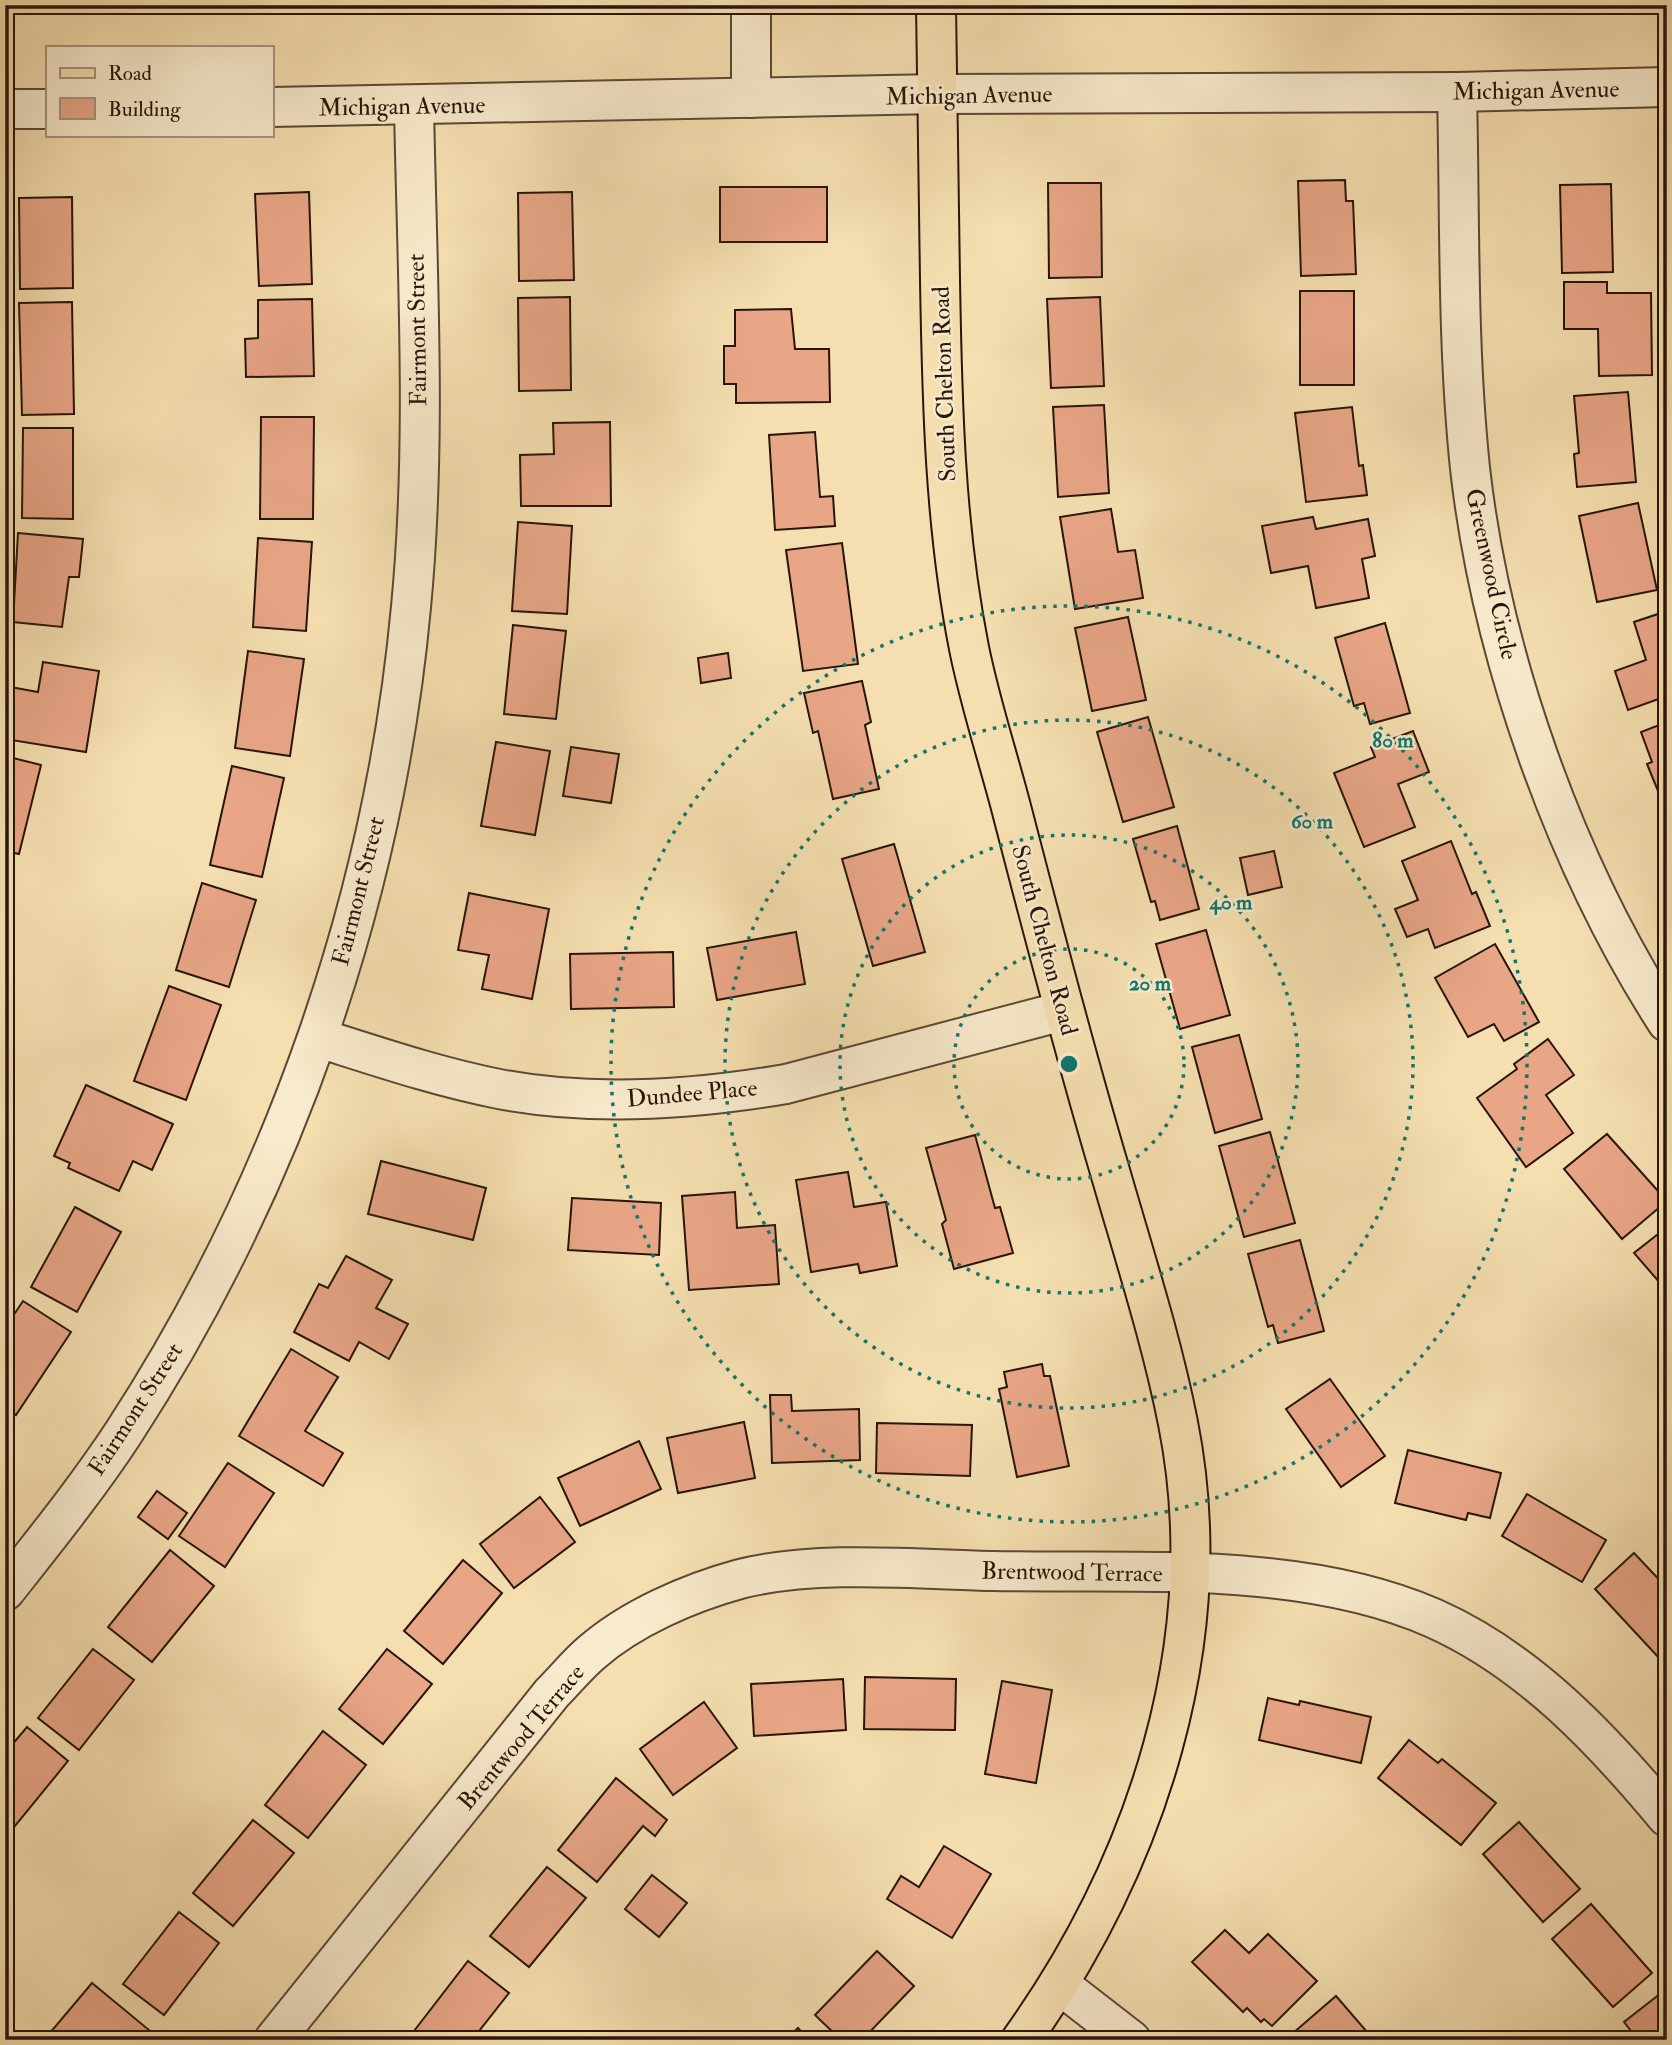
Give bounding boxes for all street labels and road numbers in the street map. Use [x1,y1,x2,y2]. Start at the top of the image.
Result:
street label: Michigan Avenue [1452,74,1620,107]
street label: Michigan Avenue [885,79,1053,112]
street label: Michigan Avenue [318,90,486,123]
street label: Fairmont Street [401,253,434,407]
street label: South Chelton Road [926,285,963,482]
street label: Greenwood Circle [1458,486,1525,663]
street label: Fairmont Street [325,813,392,969]
street label: South Chelton Road [1004,842,1085,1039]
street label: Dundee Place [625,1072,759,1115]
street label: Fairmont Street [81,1337,190,1482]
street label: Brentwood Terrace [981,1555,1163,1590]
street label: Brentwood Terrace [451,1658,592,1817]

